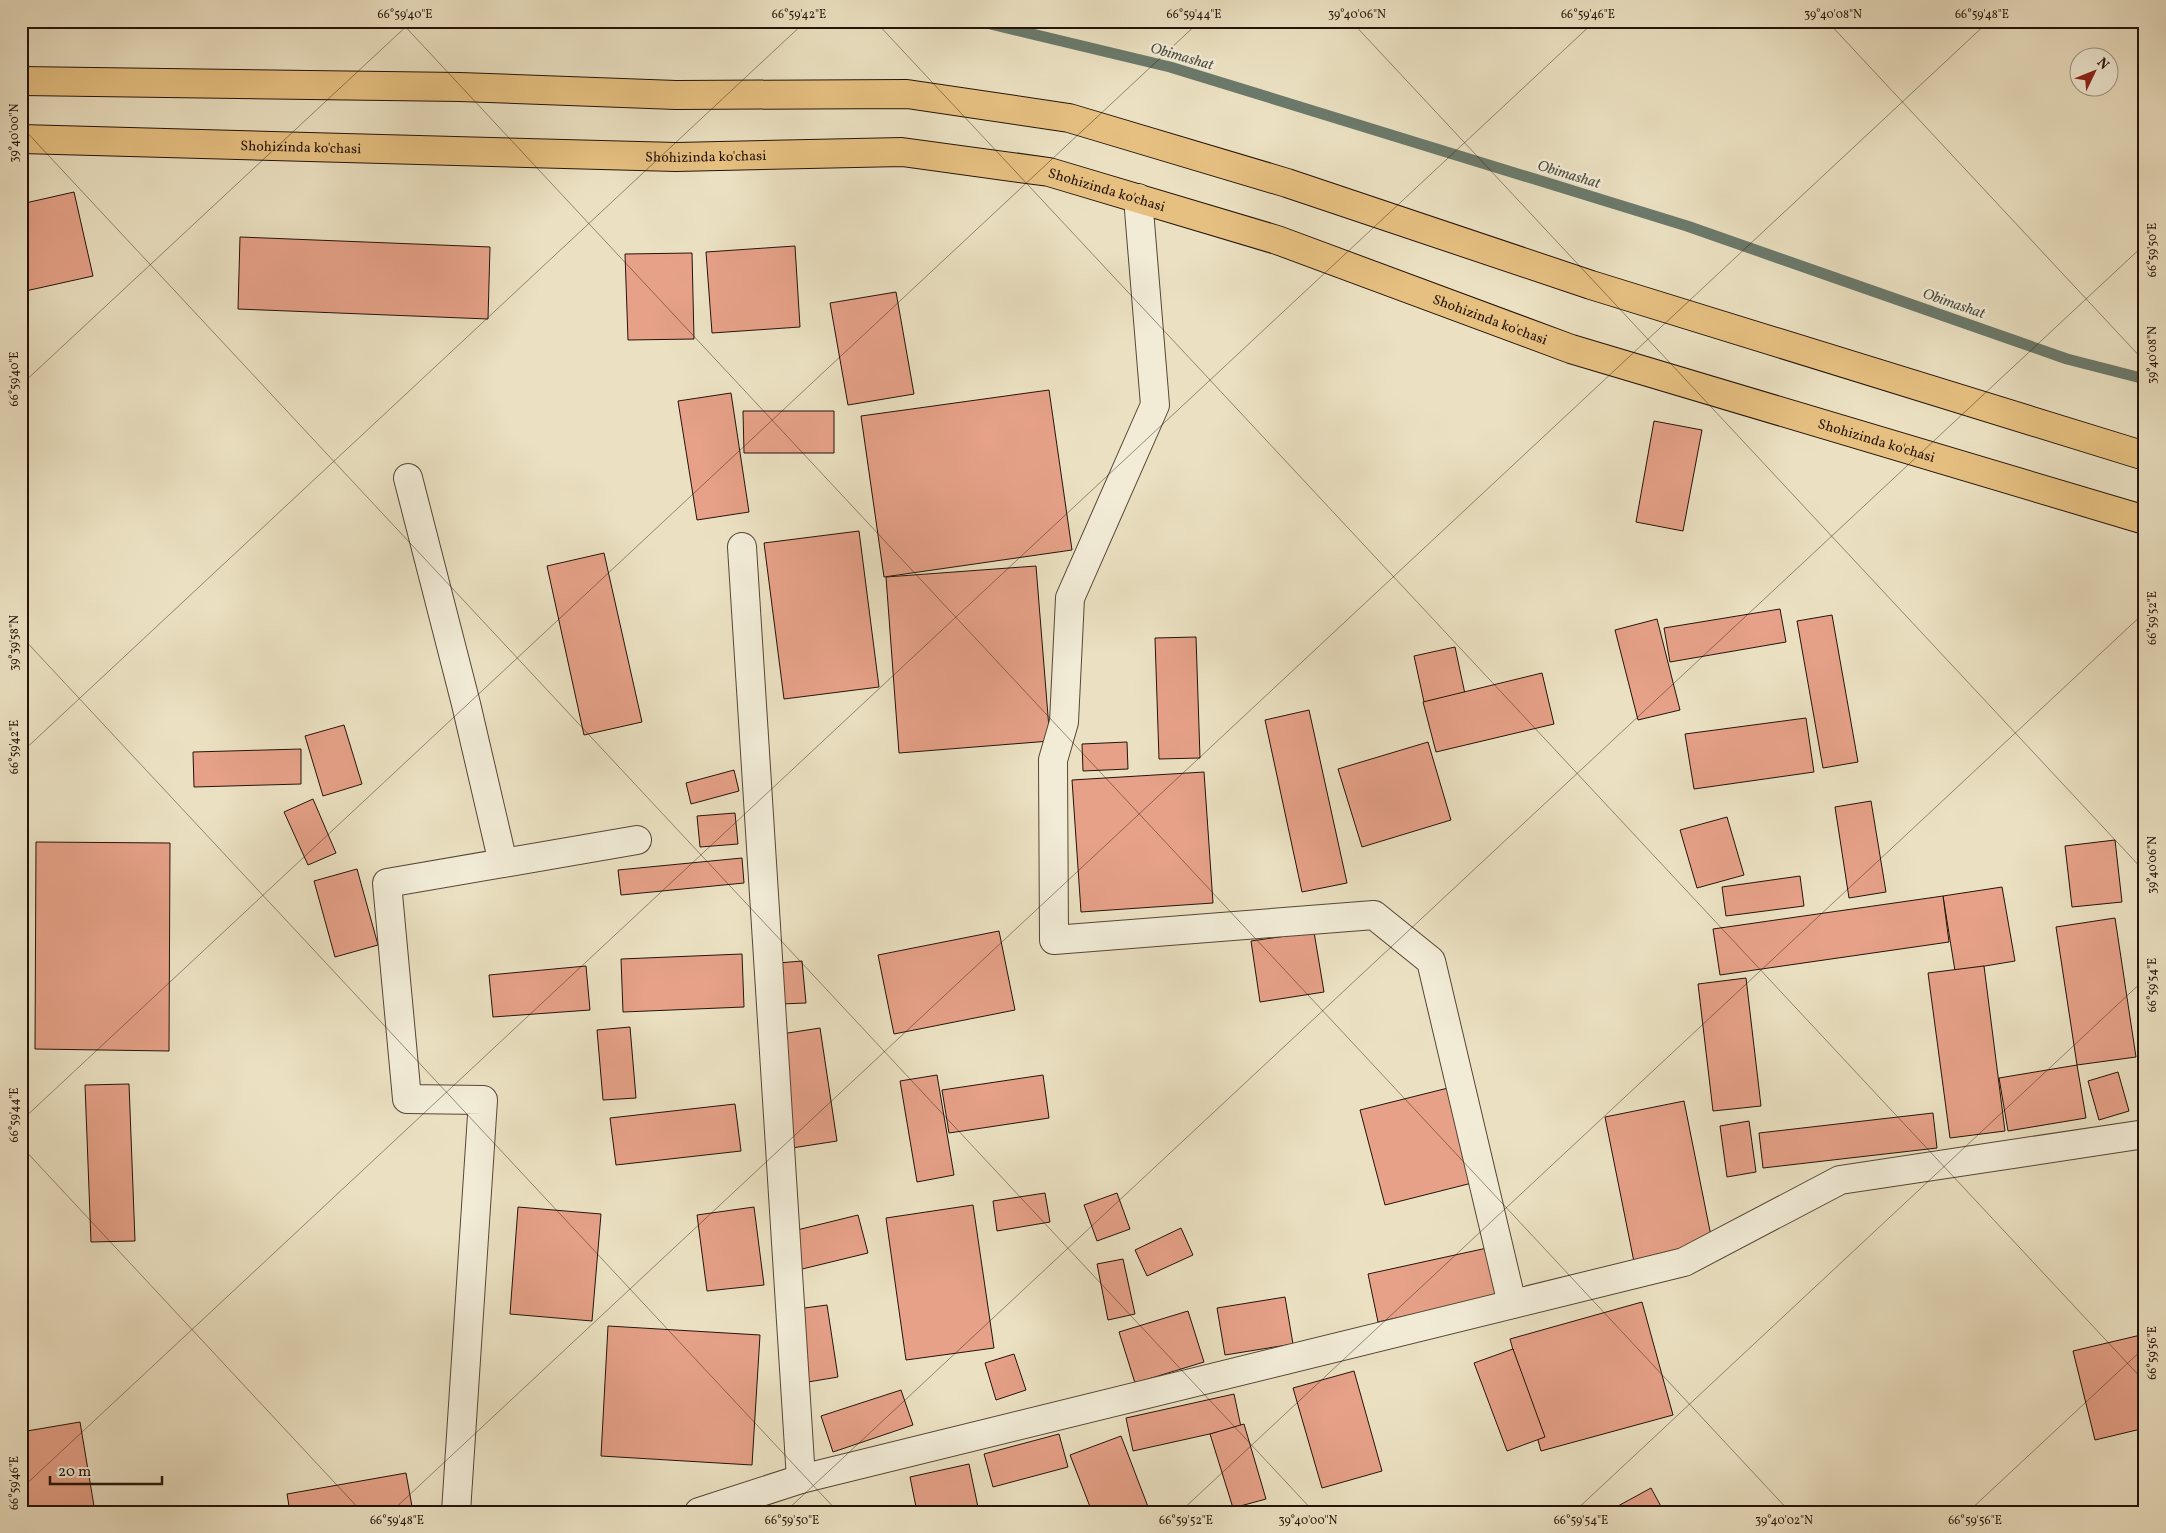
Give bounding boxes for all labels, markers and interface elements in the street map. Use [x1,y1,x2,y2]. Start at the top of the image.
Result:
text: 66°59'40"E [378,7,432,23]
text: 66°59'42"E [772,7,826,23]
text: 66°59'44"E [1167,7,1221,23]
text: 39°40'06"N [1328,7,1386,23]
text: 66°59'46"E [1561,7,1615,23]
text: 39°40'08"N [1804,7,1862,23]
text: 66°59'48"E [1955,7,2009,23]
water label: Obimashat [1147,38,1217,77]
north arrow [2068,48,2118,98]
text: N [2092,54,2113,74]
text: 39°40'00"N [7,103,23,162]
street label: Shohizinda ko'chasi [240,137,362,159]
street label: Shohizinda ko'chasi [645,147,767,168]
water label: Obimashat [1534,156,1604,195]
street label: Shohizinda ko'chasi [1046,164,1167,217]
text: 66°59'50"E [2145,223,2161,277]
water label: Obimashat [1919,284,1989,325]
street label: Shohizinda ko'chasi [1430,290,1550,350]
text: 39°40'08"N [2145,326,2161,384]
text: 66°59'40"E [7,352,23,406]
street label: Shohizinda ko'chasi [1815,415,1937,468]
text: 66°59'52"E [2145,591,2161,645]
text: 39°39'58"N [7,615,23,671]
text: 66°59'42"E [7,720,23,774]
text: 39°40'06"N [2145,836,2161,894]
text: 66°59'54"E [2145,958,2161,1012]
text: 66°59'44"E [7,1088,23,1142]
text: 66°59'56"E [2145,1326,2161,1380]
scale bar [50,1453,162,1485]
text: 66°59'46"E [7,1456,23,1510]
text: 20 m [58,1462,91,1483]
text: 66°59'48"E [370,1513,424,1529]
text: 66°59'50"E [765,1513,819,1529]
text: 66°59'52"E [1159,1513,1213,1529]
text: 39°40'00"N [1279,1513,1338,1529]
text: 66°59'54"E [1554,1513,1608,1529]
text: 39°40'02"N [1755,1513,1813,1529]
text: 66°59'56"E [1948,1513,2002,1529]

